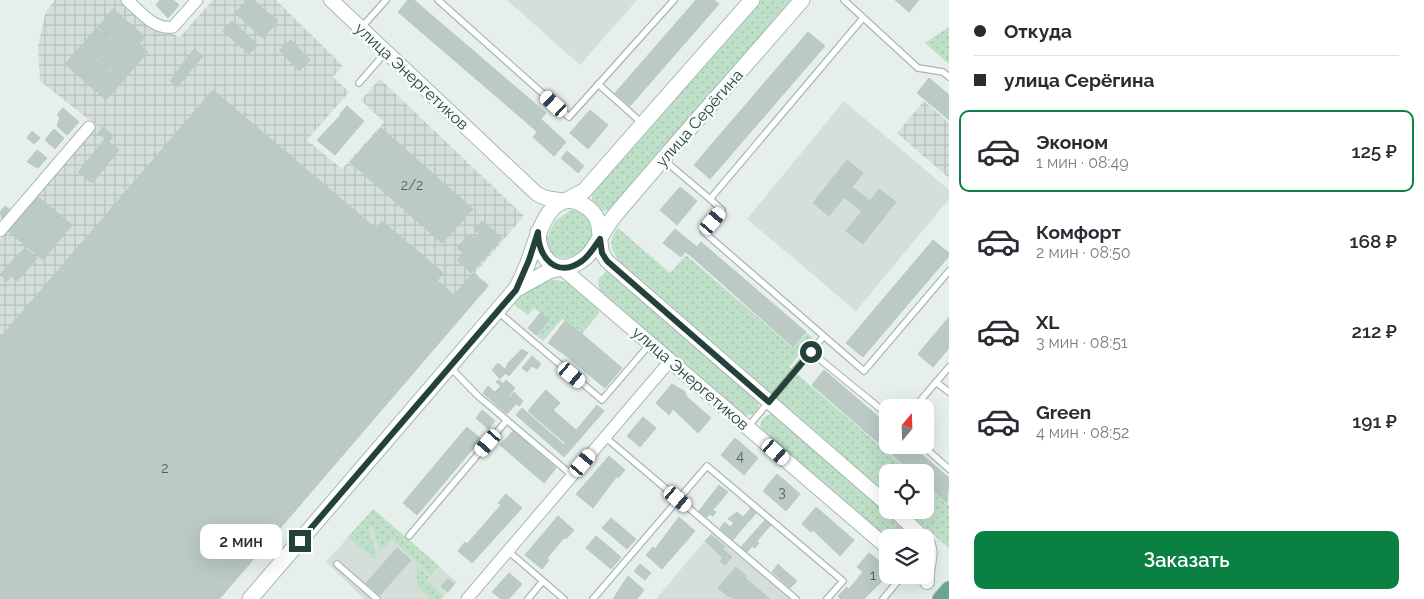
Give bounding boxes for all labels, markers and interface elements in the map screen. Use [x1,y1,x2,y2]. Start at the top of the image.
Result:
street label: улица Энергетиков [351,19,472,134]
text: Откуда [1004,20,1072,42]
street label: улица Серёгина [652,66,747,171]
text: улица Серёгина [1004,69,1154,91]
car [537,88,570,120]
icon: car [976,129,1021,174]
text: Эконом [1036,131,1108,153]
text: 125 ₽ [1351,140,1397,162]
text: 1 мин · 08:49 [1036,153,1129,172]
house number: 2/2 [401,177,423,193]
car [697,205,728,237]
icon: car [976,219,1021,264]
text: Комфорт [1036,221,1121,243]
text: 168 ₽ [1349,230,1397,252]
text: 2 мин · 08:50 [1036,243,1130,262]
icon: car [976,309,1021,354]
text: XL [1036,311,1059,333]
text: 212 ₽ [1352,320,1397,342]
street label: улица Энергетиков [628,323,753,434]
text: 3 мин · 08:51 [1036,333,1128,352]
route start [800,341,822,363]
car [555,360,588,390]
north arrow [879,399,934,454]
map controls [879,399,934,584]
icon: car [976,399,1021,444]
text: Green [1036,401,1091,423]
text: 191 ₽ [1352,410,1397,432]
text: 4 мин · 08:52 [1036,423,1129,442]
car [472,427,503,459]
car [759,436,792,468]
car [567,447,598,479]
house number: 4 [736,448,744,464]
house number: 2 [161,460,169,476]
button: locate [879,464,934,519]
car [661,484,694,514]
house number: 3 [778,484,786,500]
callout: 2 мин [200,524,282,558]
button: layers [879,529,934,584]
route end [289,530,311,552]
button: Заказать [974,531,1399,589]
text: 2 мин [219,532,263,551]
house number: 1 [870,567,876,583]

